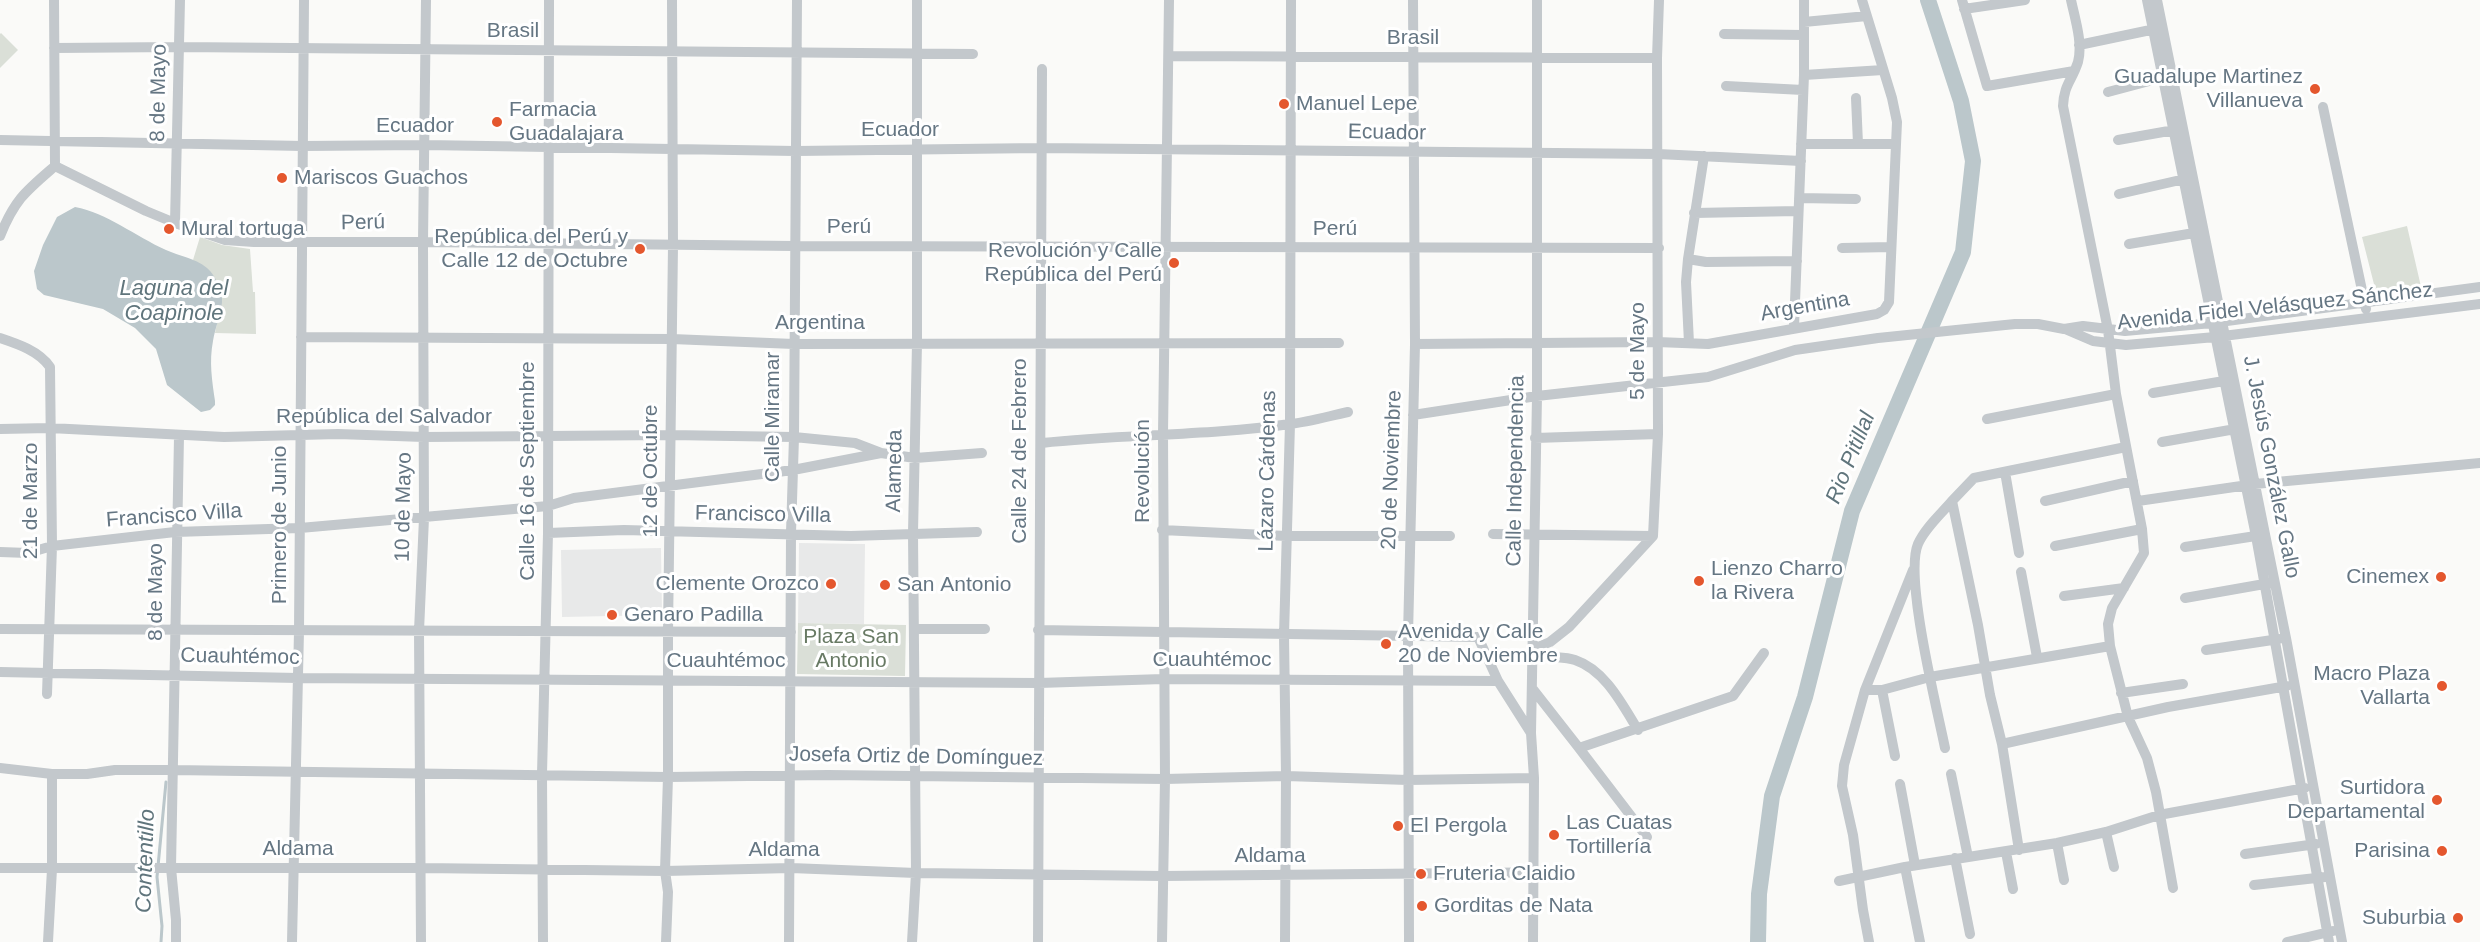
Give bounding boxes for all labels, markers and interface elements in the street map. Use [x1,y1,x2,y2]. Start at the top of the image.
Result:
street label: Brasil [487,18,539,44]
street label: Brasil [1387,25,1439,51]
street label: 8 de Mayo [146,44,172,142]
place label: Guadalupe Martinez Villanueva [2114,64,2303,114]
marker: Guadalupe Martinez Villanueva [2308,82,2322,96]
place label: Manuel Lepe [1296,91,1417,117]
place label: Farmacia Guadalajara [509,97,623,147]
marker: Manuel Lepe [1277,97,1291,111]
street label: Ecuador [376,113,454,139]
marker: Farmacia Guadalajara [490,115,504,129]
street label: Ecuador [861,117,939,143]
street label: Ecuador [1348,120,1426,146]
place label: Mariscos Guachos [294,165,468,191]
marker: Mariscos Guachos [275,171,289,185]
street label: Perú [341,210,385,236]
street label: Perú [827,214,871,240]
place label: Mural tortuga [181,216,305,242]
street label: Perú [1313,216,1357,242]
marker: Mural tortuga [162,222,176,236]
place label: República del Perú y Calle 12 de Octubre [434,224,628,274]
place label: Revolución y Calle República del Perú [985,238,1162,288]
marker: República del Perú y Calle 12 de Octubre [633,242,647,256]
marker: Revolución y Calle República del Perú [1167,256,1181,270]
water label: Laguna del Coapinole [120,276,228,328]
street label: Avenida Fidel Velásquez Sánchez [2116,278,2434,336]
street label: Argentina [1759,287,1851,327]
street label: 5 de Mayo [1625,302,1651,400]
street label: Argentina [775,310,865,336]
street label: Calle Miramar [760,352,786,482]
street label: J. Jesús González Gallo [2237,353,2305,581]
street label: Calle 24 de Febrero [1007,358,1033,544]
street label: Calle 16 de Septiembre [515,361,541,581]
street label: Calle Independencia [1502,375,1530,567]
street label: Lázaro Cárdenas [1254,390,1282,552]
street label: 20 de Noviembre [1377,390,1407,550]
street label: República del Salvador [276,404,492,430]
street label: 12 de Octubre [638,404,664,538]
water label: Rio Pitillal [1821,408,1881,508]
street label: Revolución [1130,419,1156,523]
street label: Alameda [882,429,908,513]
street label: 21 de Marzo [18,443,44,559]
street label: Primero de Junio [267,446,293,604]
street label: 10 de Mayo [390,452,418,562]
street label: Francisco Villa [105,499,243,533]
street label: Francisco Villa [695,501,831,529]
street label: 8 de Mayo [143,543,169,641]
place label: Lienzo Charro la Rivera [1711,556,1843,606]
place label: Cinemex [2346,564,2429,590]
marker: Cinemex [2434,570,2448,584]
place label: Clemente Orozco [656,571,819,597]
place label: San Antonio [897,572,1011,598]
marker: Lienzo Charro la Rivera [1692,574,1706,588]
marker: Clemente Orozco [824,577,838,591]
marker: San Antonio [878,578,892,592]
place label: Genaro Padilla [624,602,763,628]
marker: Genaro Padilla [605,608,619,622]
place label: Avenida y Calle 20 de Noviembre [1398,619,1558,669]
park label: Plaza San Antonio [803,624,899,674]
marker: Avenida y Calle 20 de Noviembre [1379,637,1393,651]
street label: Cuauhtémoc [180,643,300,671]
street label: Cuauhtémoc [1152,647,1272,673]
street label: Cuauhtémoc [666,648,786,674]
place label: Macro Plaza Vallarta [2313,661,2430,711]
marker: Macro Plaza Vallarta [2435,679,2449,693]
street label: Josefa Ortiz de Domínguez [789,742,1043,772]
place label: Surtidora Departamental [2287,775,2425,825]
marker: Surtidora Departamental [2430,793,2444,807]
water label: Contentillo [131,809,161,913]
place label: Las Cuatas Tortillería [1566,810,1672,860]
place label: El Pergola [1410,813,1507,839]
marker: El Pergola [1391,819,1405,833]
marker: Las Cuatas Tortillería [1547,828,1561,842]
street label: Aldama [262,836,334,862]
street label: Aldama [748,837,820,863]
place label: Parisina [2354,838,2430,864]
street label: Aldama [1234,843,1306,869]
marker: Parisina [2435,844,2449,858]
place label: Fruteria Claidio [1433,861,1575,887]
marker: Fruteria Claidio [1414,867,1428,881]
place label: Gorditas de Nata [1434,893,1593,919]
marker: Gorditas de Nata [1415,899,1429,913]
place label: Suburbia [2362,905,2446,931]
marker: Suburbia [2451,911,2465,925]

